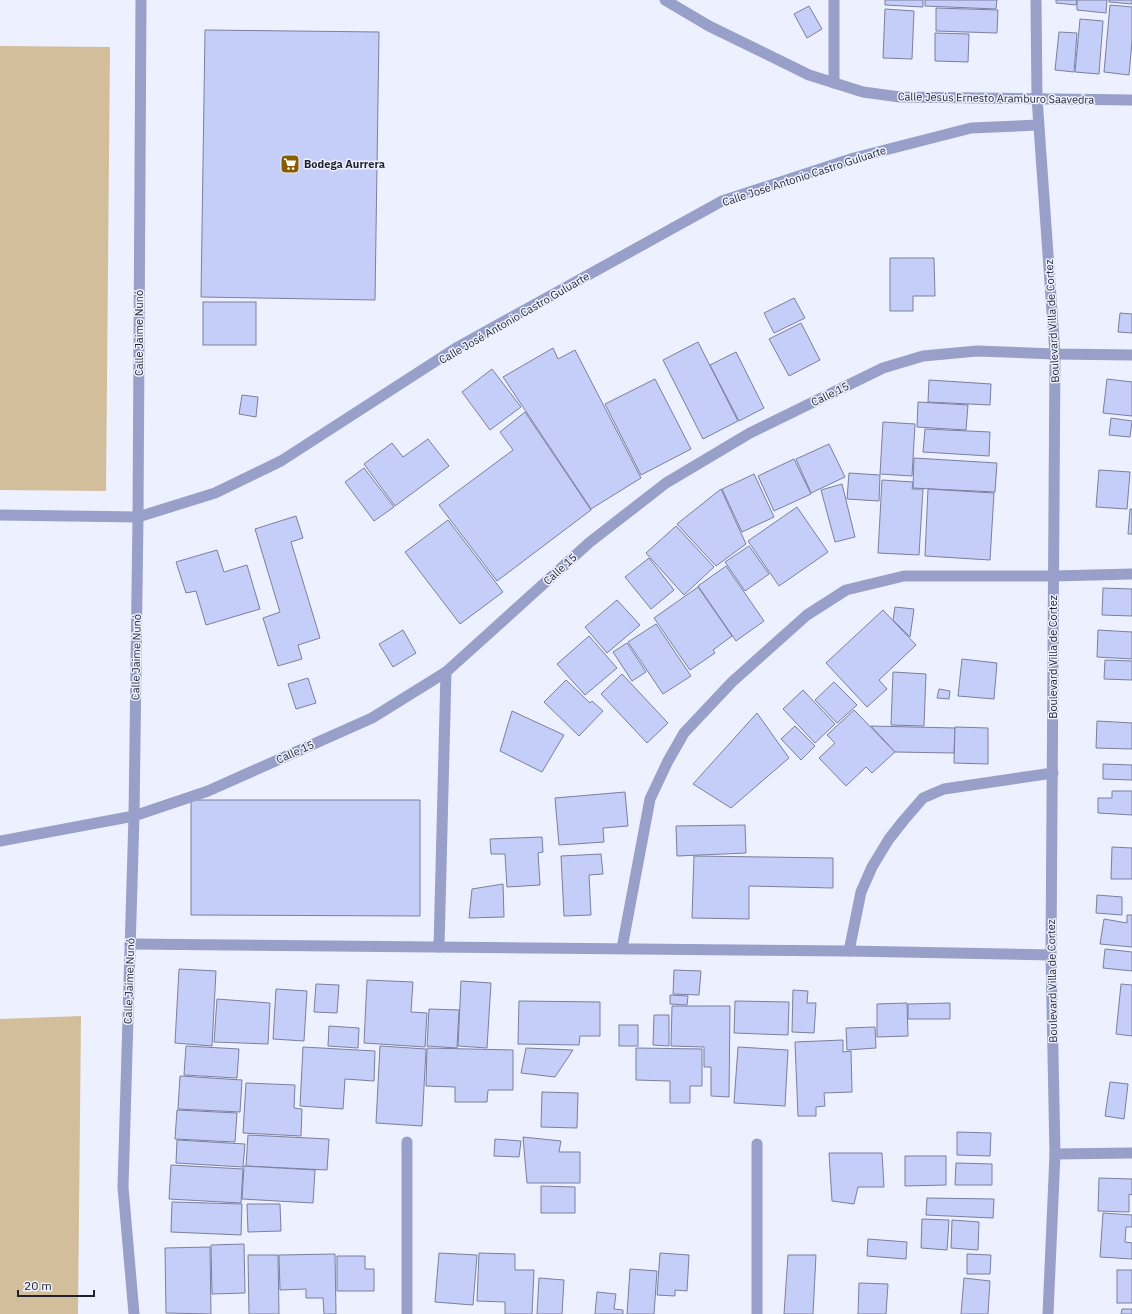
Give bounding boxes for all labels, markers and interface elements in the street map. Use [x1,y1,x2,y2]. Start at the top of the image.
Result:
street label: Calle Jesús Ernesto Aramburo Saavedra [898,89,1095,107]
street label: Calle José Antonio Castro Guluarte [720,143,888,209]
supermarket icon: Bodega Aurrera [279,153,301,175]
place label: Bodega Aurrera [304,157,385,171]
street label: Boulevard Villa de Cortez [1042,259,1062,383]
street label: Calle José Antonio Castro Guluarte [436,269,592,367]
street label: Calle Jaime Nunó [132,290,146,376]
street label: Calle 15 [809,379,851,409]
street label: Calle 15 [540,550,580,588]
street label: Boulevard Villa de Cortez [1046,595,1060,719]
street label: Calle Jaime Nunó [128,614,144,700]
street label: Calle 15 [274,737,316,767]
street label: Boulevard Villa de Cortez [1044,919,1060,1043]
street label: Calle Jaime Nunó [121,938,137,1024]
scale bar [18,1272,94,1298]
text: 20 m [24,1278,52,1293]

